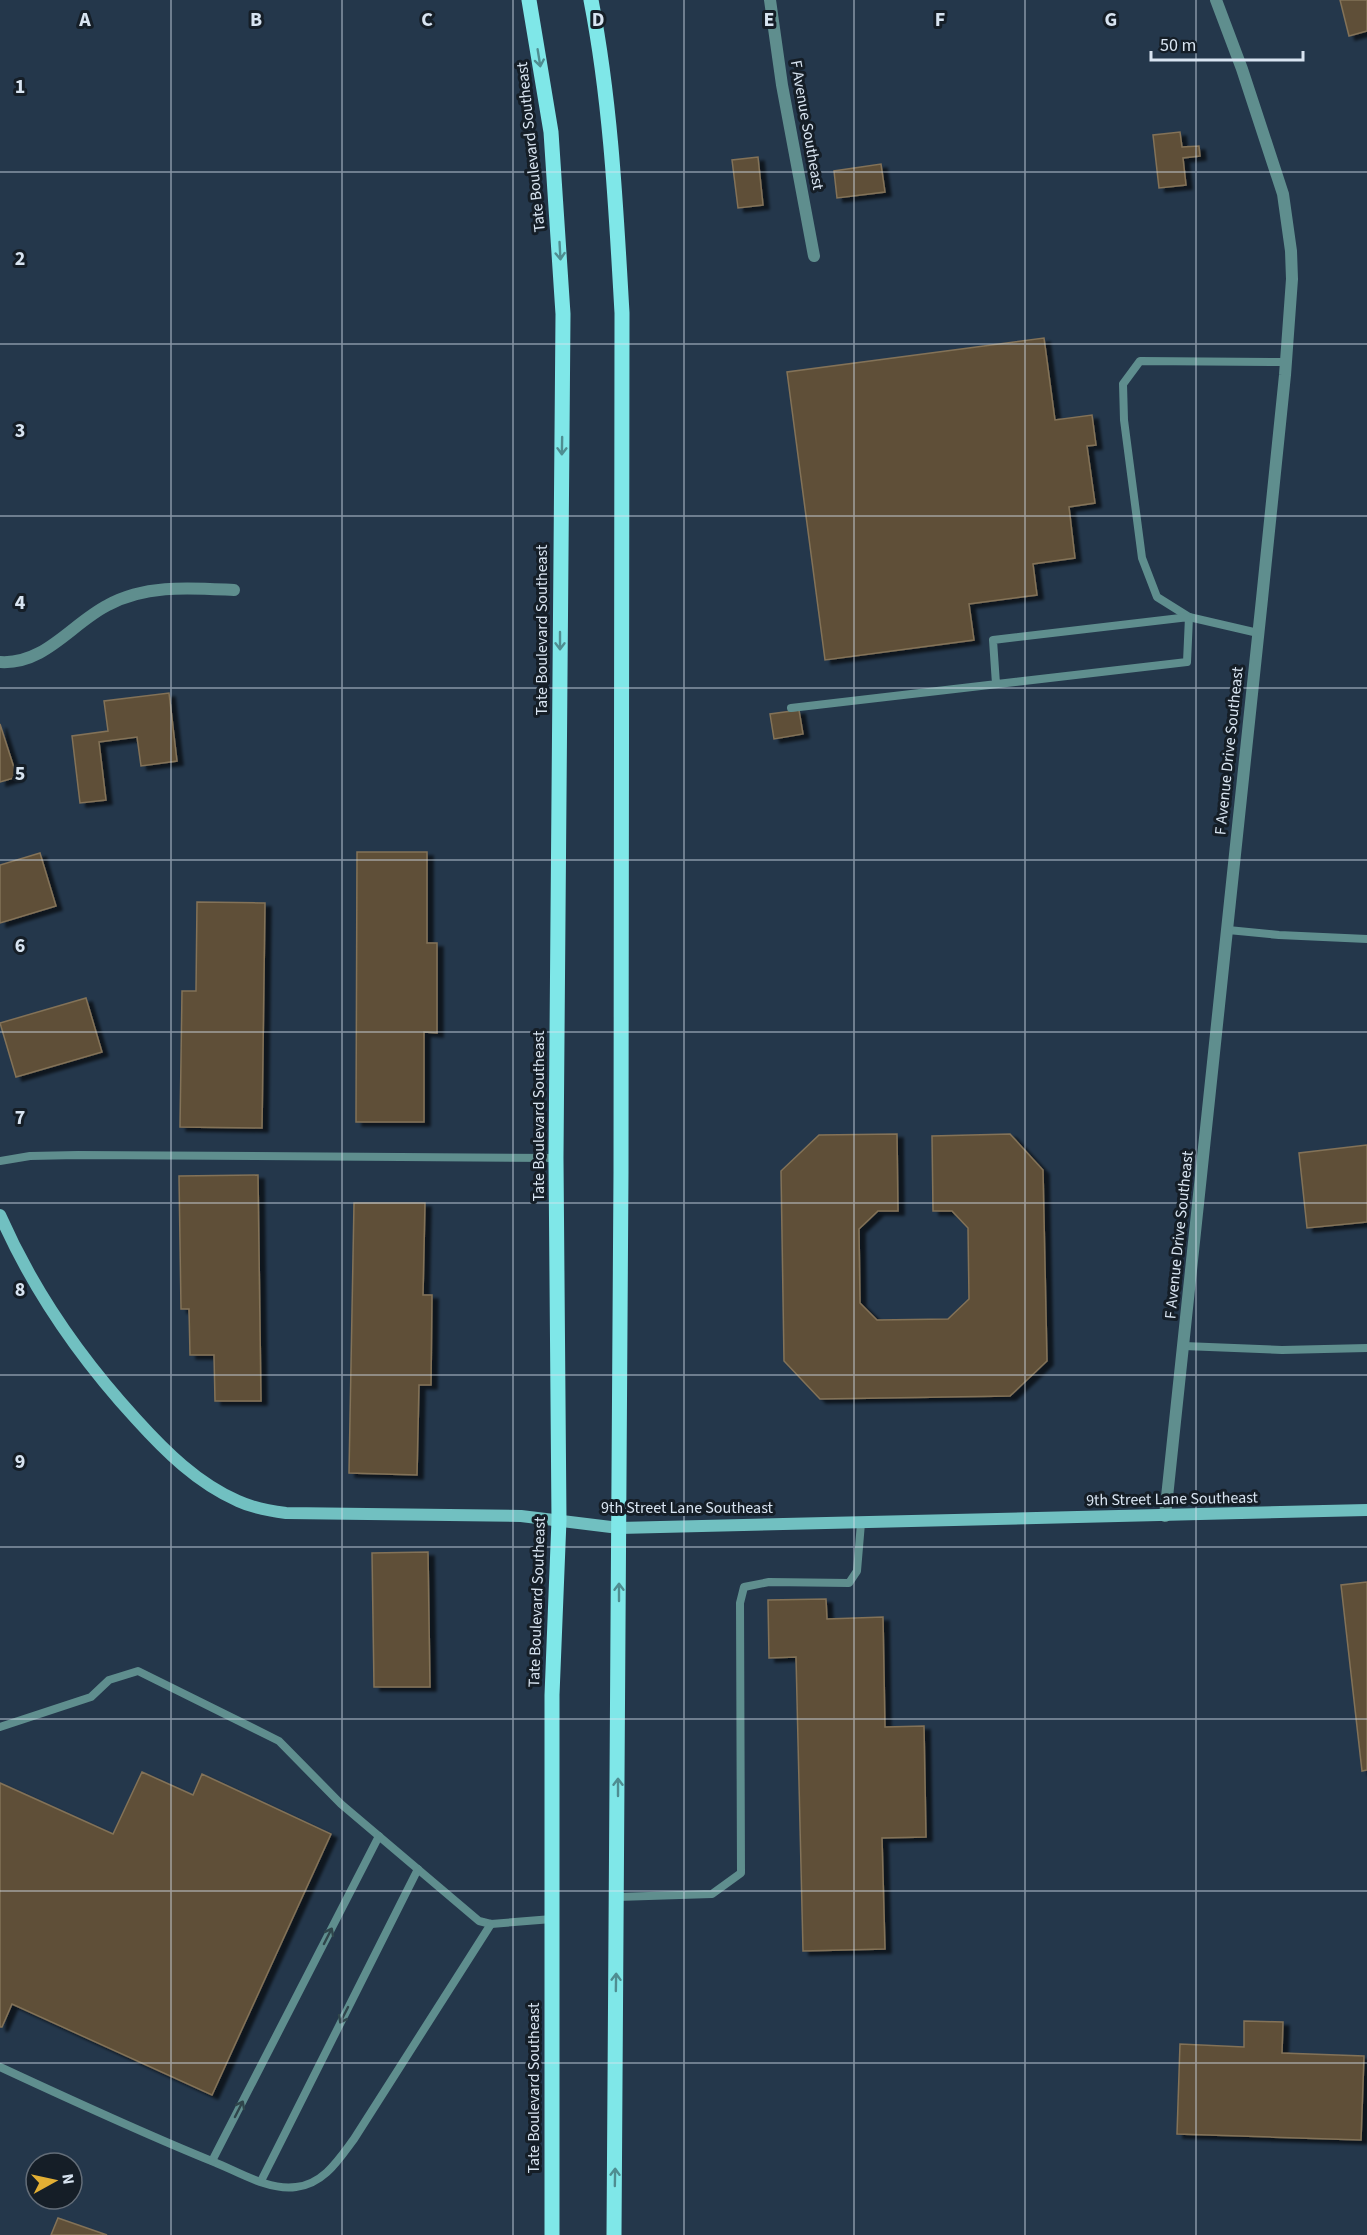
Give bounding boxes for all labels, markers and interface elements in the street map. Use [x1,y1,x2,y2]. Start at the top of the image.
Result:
text: A [78,6,91,34]
text: B [250,6,262,34]
text: C [421,6,433,34]
text: D [592,6,604,34]
text: E [764,6,774,34]
text: F [935,6,945,34]
text: G [1105,6,1117,34]
scale bar [1151,24,1302,62]
text: 50 m [1160,33,1196,58]
one-way arrow [534,47,545,67]
street label: F Avenue Southeast [785,58,829,192]
street label: Tate Boulevard Southeast [511,60,551,233]
text: 1 [15,73,25,101]
one-way arrow [555,241,566,261]
text: 2 [15,245,25,273]
text: 3 [15,417,25,445]
one-way arrow [556,436,567,456]
street label: Tate Boulevard Southeast [531,544,553,715]
text: 4 [15,589,26,617]
one-way arrow [554,631,566,651]
street label: F Avenue Drive Southeast [1209,665,1249,836]
text: 5 [15,760,25,788]
text: 6 [15,932,25,960]
street label: Tate Boulevard Southeast [528,1030,550,1201]
text: 7 [15,1104,25,1132]
street label: F Avenue Drive Southeast [1159,1149,1199,1320]
text: 8 [15,1276,25,1304]
text: 9 [15,1448,25,1476]
street label: 9th Street Lane Southeast [1086,1486,1259,1511]
street label: 9th Street Lane Southeast [601,1497,774,1519]
street label: Tate Boulevard Southeast [523,1516,551,1688]
one-way arrow [613,1582,625,1602]
one-way arrow [612,1777,624,1797]
one-way arrow [322,1928,334,1945]
one-way arrow [611,1972,622,1992]
street label: Tate Boulevard Southeast [523,2002,545,2173]
one-way arrow [338,2006,350,2024]
one-way arrow [233,2101,245,2119]
north arrow [24,2151,84,2211]
one-way arrow [609,2167,621,2187]
text: N [56,2172,79,2186]

